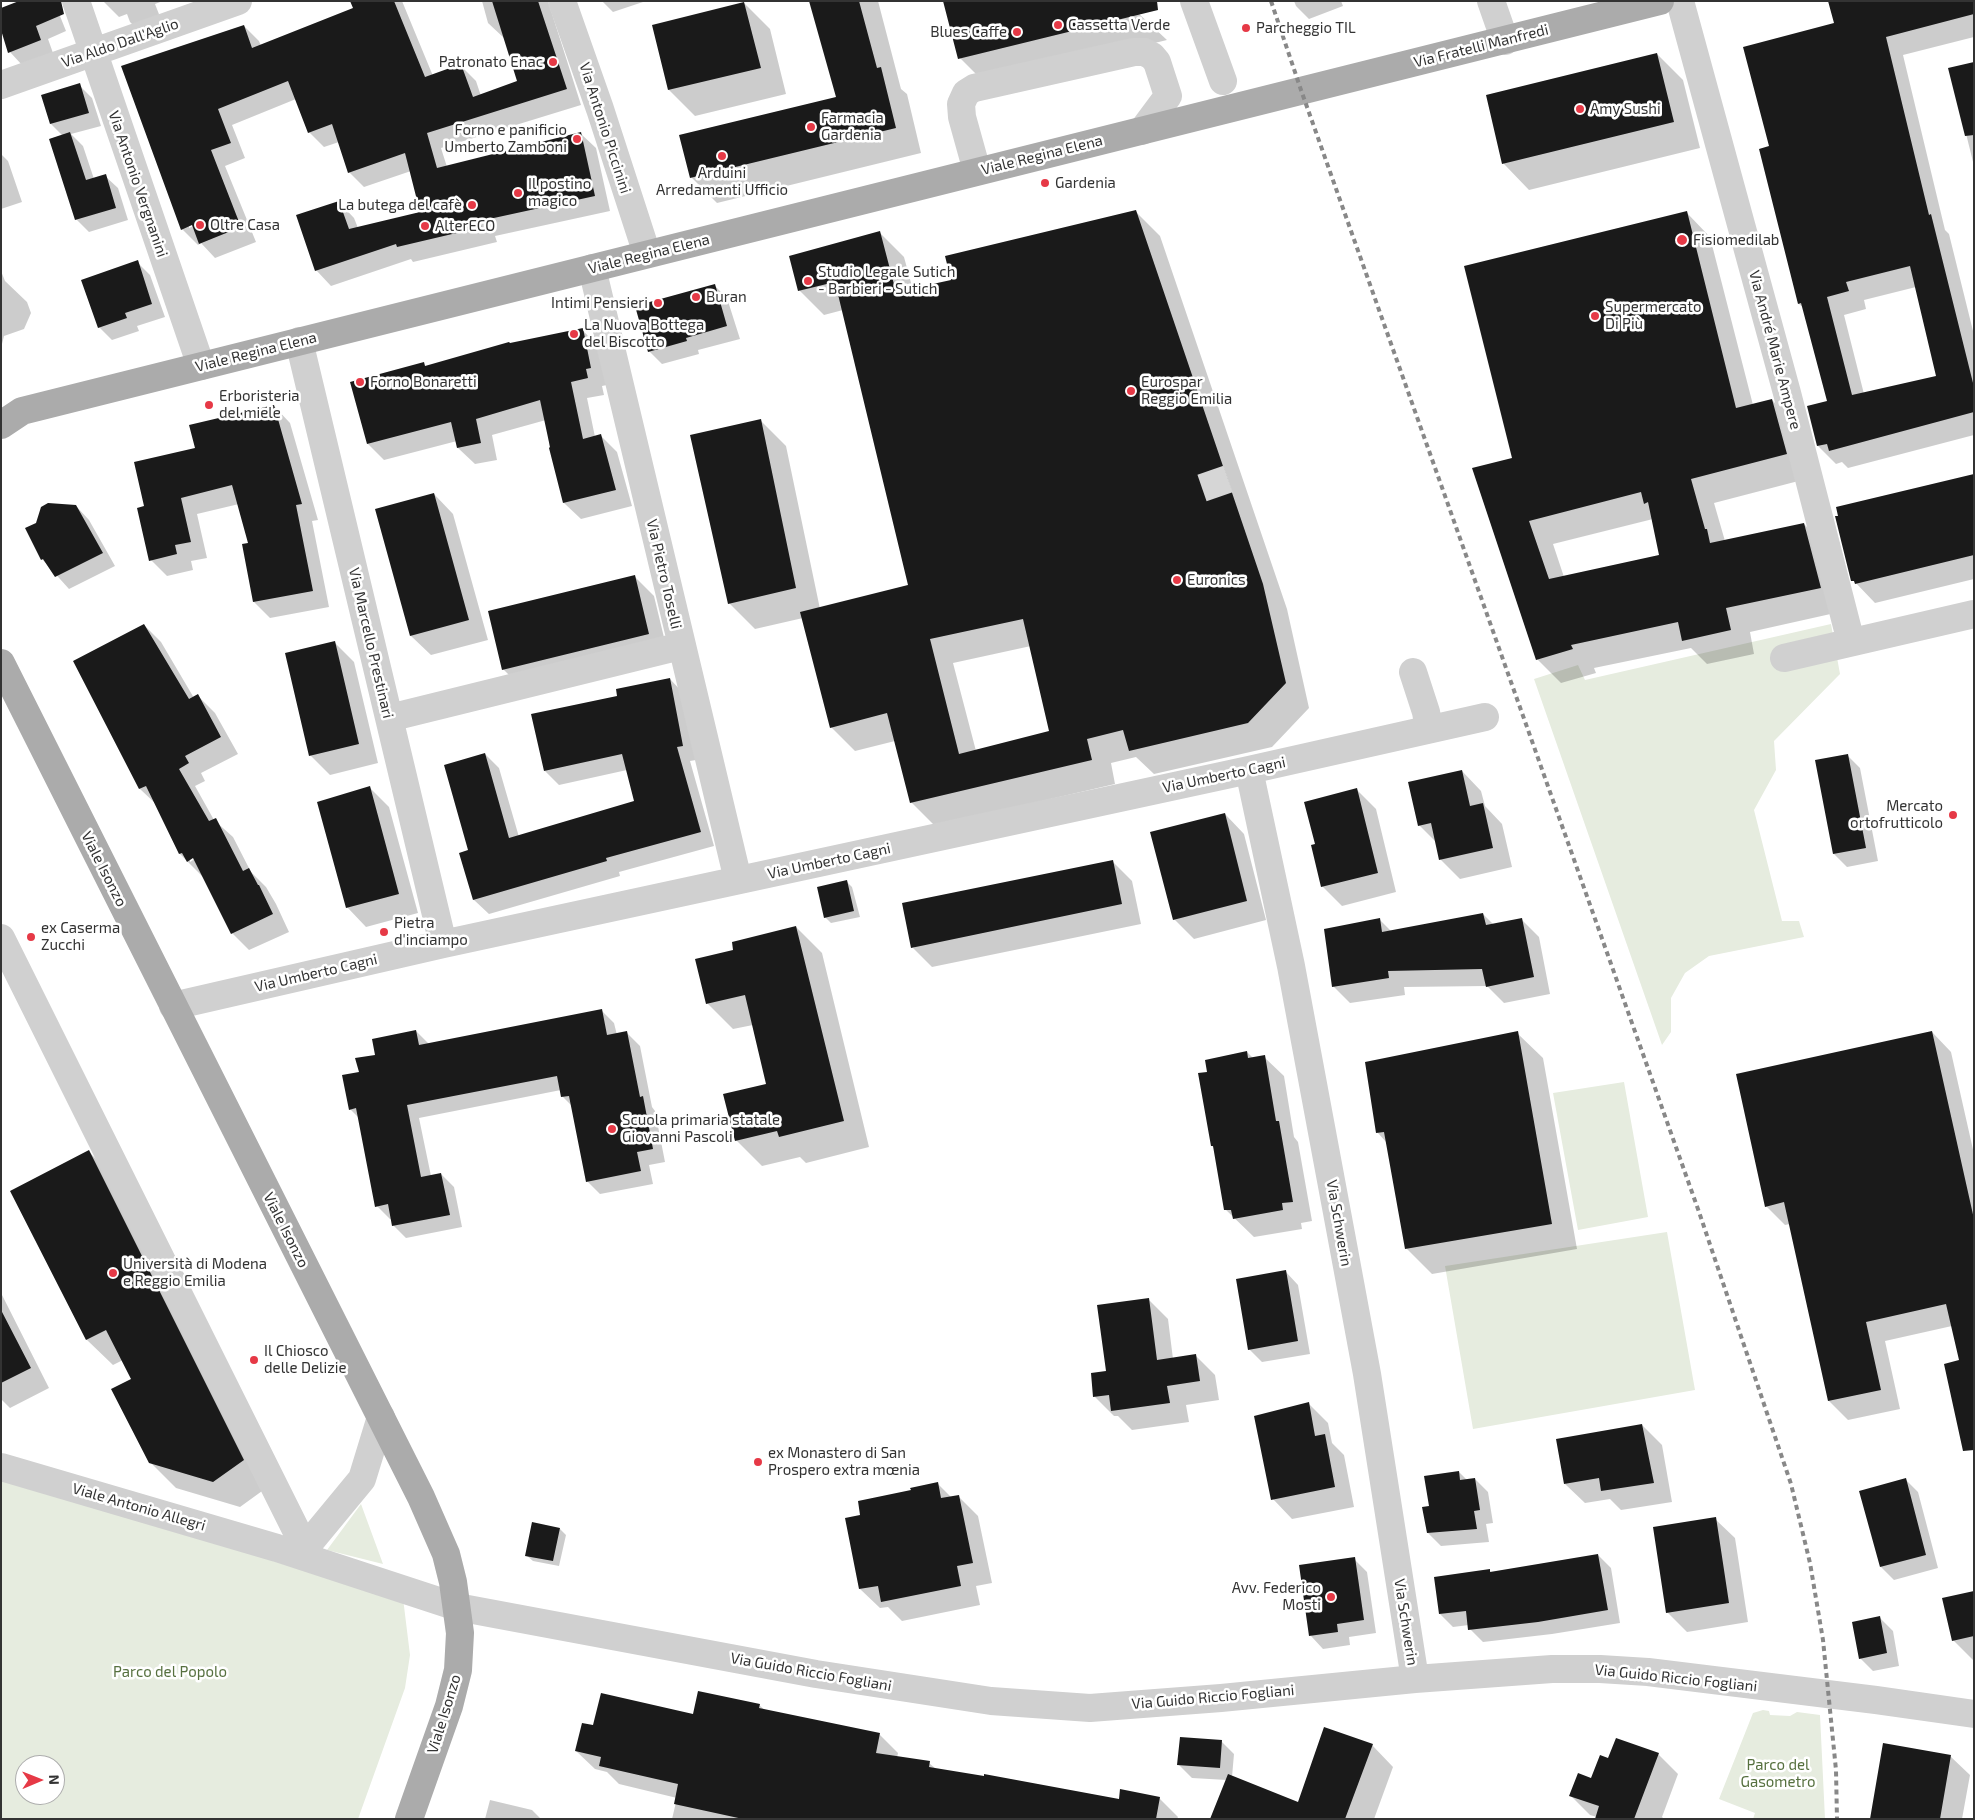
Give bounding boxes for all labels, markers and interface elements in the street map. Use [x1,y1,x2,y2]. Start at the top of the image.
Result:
street label: Via Aldo Dall'Aglio [59,15,181,71]
place label: Cassetta Verde [1068,16,1170,34]
marker: Cassetta Verde [1052,19,1064,31]
place label: Parcheggio TIL [1256,19,1356,37]
street label: Via Fratelli Manfredi [1412,21,1550,71]
marker: Parcheggio TIL [1240,22,1252,34]
place label: Blues Caffe [930,23,1007,41]
marker: Blues Caffe [1011,26,1023,38]
place label: Patronato Enac [439,53,543,71]
marker: Patronato Enac [547,56,559,68]
street label: Via Antonio Piccinini [575,60,635,196]
place label: Amy Sushi [1590,100,1661,118]
marker: Amy Sushi [1574,103,1586,115]
street label: Via Antonio Vergnanini [104,108,172,260]
place label: Farmacia Gardenia [821,109,884,144]
place label: Forno e panificio Umberto Zamboni [444,121,567,156]
marker: Farmacia Gardenia [805,121,817,133]
street label: Viale Regina Elena [979,131,1105,179]
marker: Forno e panificio Umberto Zamboni [571,133,583,145]
marker: Arduini Arredamenti Ufficio [716,150,728,162]
place label: Arduini Arredamenti Ufficio [656,164,788,199]
place label: Gardenia [1055,174,1116,192]
place label: Il postino magico [528,175,591,210]
marker: Gardenia [1039,177,1051,189]
marker: Il postino magico [512,187,524,199]
place label: La butega del cafè [338,196,462,214]
marker: La butega del cafè [466,199,478,211]
place label: Oltre Casa [210,216,280,234]
place label: AlterECO [435,217,495,235]
marker: Oltre Casa [194,219,206,231]
marker: AlterECO [419,220,431,232]
street label: Viale Regina Elena [586,230,712,278]
place label: Fisiomedilab [1693,231,1779,249]
marker: Fisiomedilab [1675,233,1689,247]
place label: Studio Legale Sutich - Barbieri - Sutich [818,263,955,298]
street label: Via André Marie Ampere [1745,269,1805,431]
marker: Studio Legale Sutich - Barbieri - Sutich [802,275,814,287]
place label: Buran [706,288,747,306]
marker: Buran [690,291,702,303]
place label: Intimi Pensieri [551,294,648,312]
marker: Intimi Pensieri [652,297,664,309]
place label: Supermercato Di Più [1605,298,1702,333]
marker: Supermercato Di Più [1589,310,1601,322]
place label: La Nuova Bottega del Biscotto [584,316,704,351]
street label: Viale Regina Elena [193,328,319,376]
marker: La Nuova Bottega del Biscotto [568,328,580,340]
place label: Forno Bonaretti [370,373,477,391]
place label: Eurospar Reggio Emilia [1141,373,1232,408]
marker: Forno Bonaretti [354,376,366,388]
marker: Eurospar Reggio Emilia [1125,385,1137,397]
place label: Erboristeria del miele [219,387,300,422]
marker: Erboristeria del miele [203,399,215,411]
street label: Via Pietro Toselli [643,517,685,631]
street label: Via Marcello Prestinari [345,566,397,720]
place label: Euronics [1187,571,1246,589]
marker: Euronics [1171,574,1183,586]
street label: Via Umberto Cagni [1161,753,1287,797]
place label: Mercato ortofrutticolo [1850,797,1943,832]
marker: Mercato ortofrutticolo [1947,809,1959,821]
street label: Viale Isonzo [77,828,131,910]
street label: Via Umberto Cagni [766,839,892,883]
place label: Pietra d'inciampo [394,914,468,949]
place label: ex Caserma Zucchi [41,919,120,954]
marker: Pietra d'inciampo [378,926,390,938]
marker: ex Caserma Zucchi [25,931,37,943]
street label: Via Umberto Cagni [253,950,379,996]
place label: Scuola primaria statale Giovanni Pascoli [622,1111,780,1146]
marker: Scuola primaria statale Giovanni Pascoli [606,1123,618,1135]
street label: Via Schwerin [1323,1178,1355,1268]
street label: Viale Isonzo [259,1189,313,1271]
place label: Università di Modena e Reggio Emilia [123,1255,267,1290]
marker: Università di Modena e Reggio Emilia [107,1267,119,1279]
place label: Il Chiosco delle Delizie [264,1342,347,1377]
marker: Il Chiosco delle Delizie [248,1354,260,1366]
place label: ex Monastero di San Prospero extra mœnia [768,1444,920,1479]
marker: ex Monastero di San Prospero extra mœnia [752,1456,764,1468]
street label: Viale Antonio Allegri [70,1479,208,1535]
street label: Via Schwerin [1390,1577,1422,1667]
place label: Avv. Federico Mosti [1232,1579,1321,1614]
marker: Avv. Federico Mosti [1325,1591,1337,1603]
street label: Via Guido Riccio Fogliani [729,1649,893,1695]
street label: Via Guido Riccio Fogliani [1594,1661,1758,1695]
park label: Parco del Popolo [113,1663,227,1681]
street label: Viale Isonzo [423,1672,465,1756]
street label: Via Guido Riccio Fogliani [1131,1681,1295,1713]
north arrow [15,1755,65,1805]
park label: Parco del Gasometro [1740,1756,1816,1791]
text: N [46,1775,63,1785]

